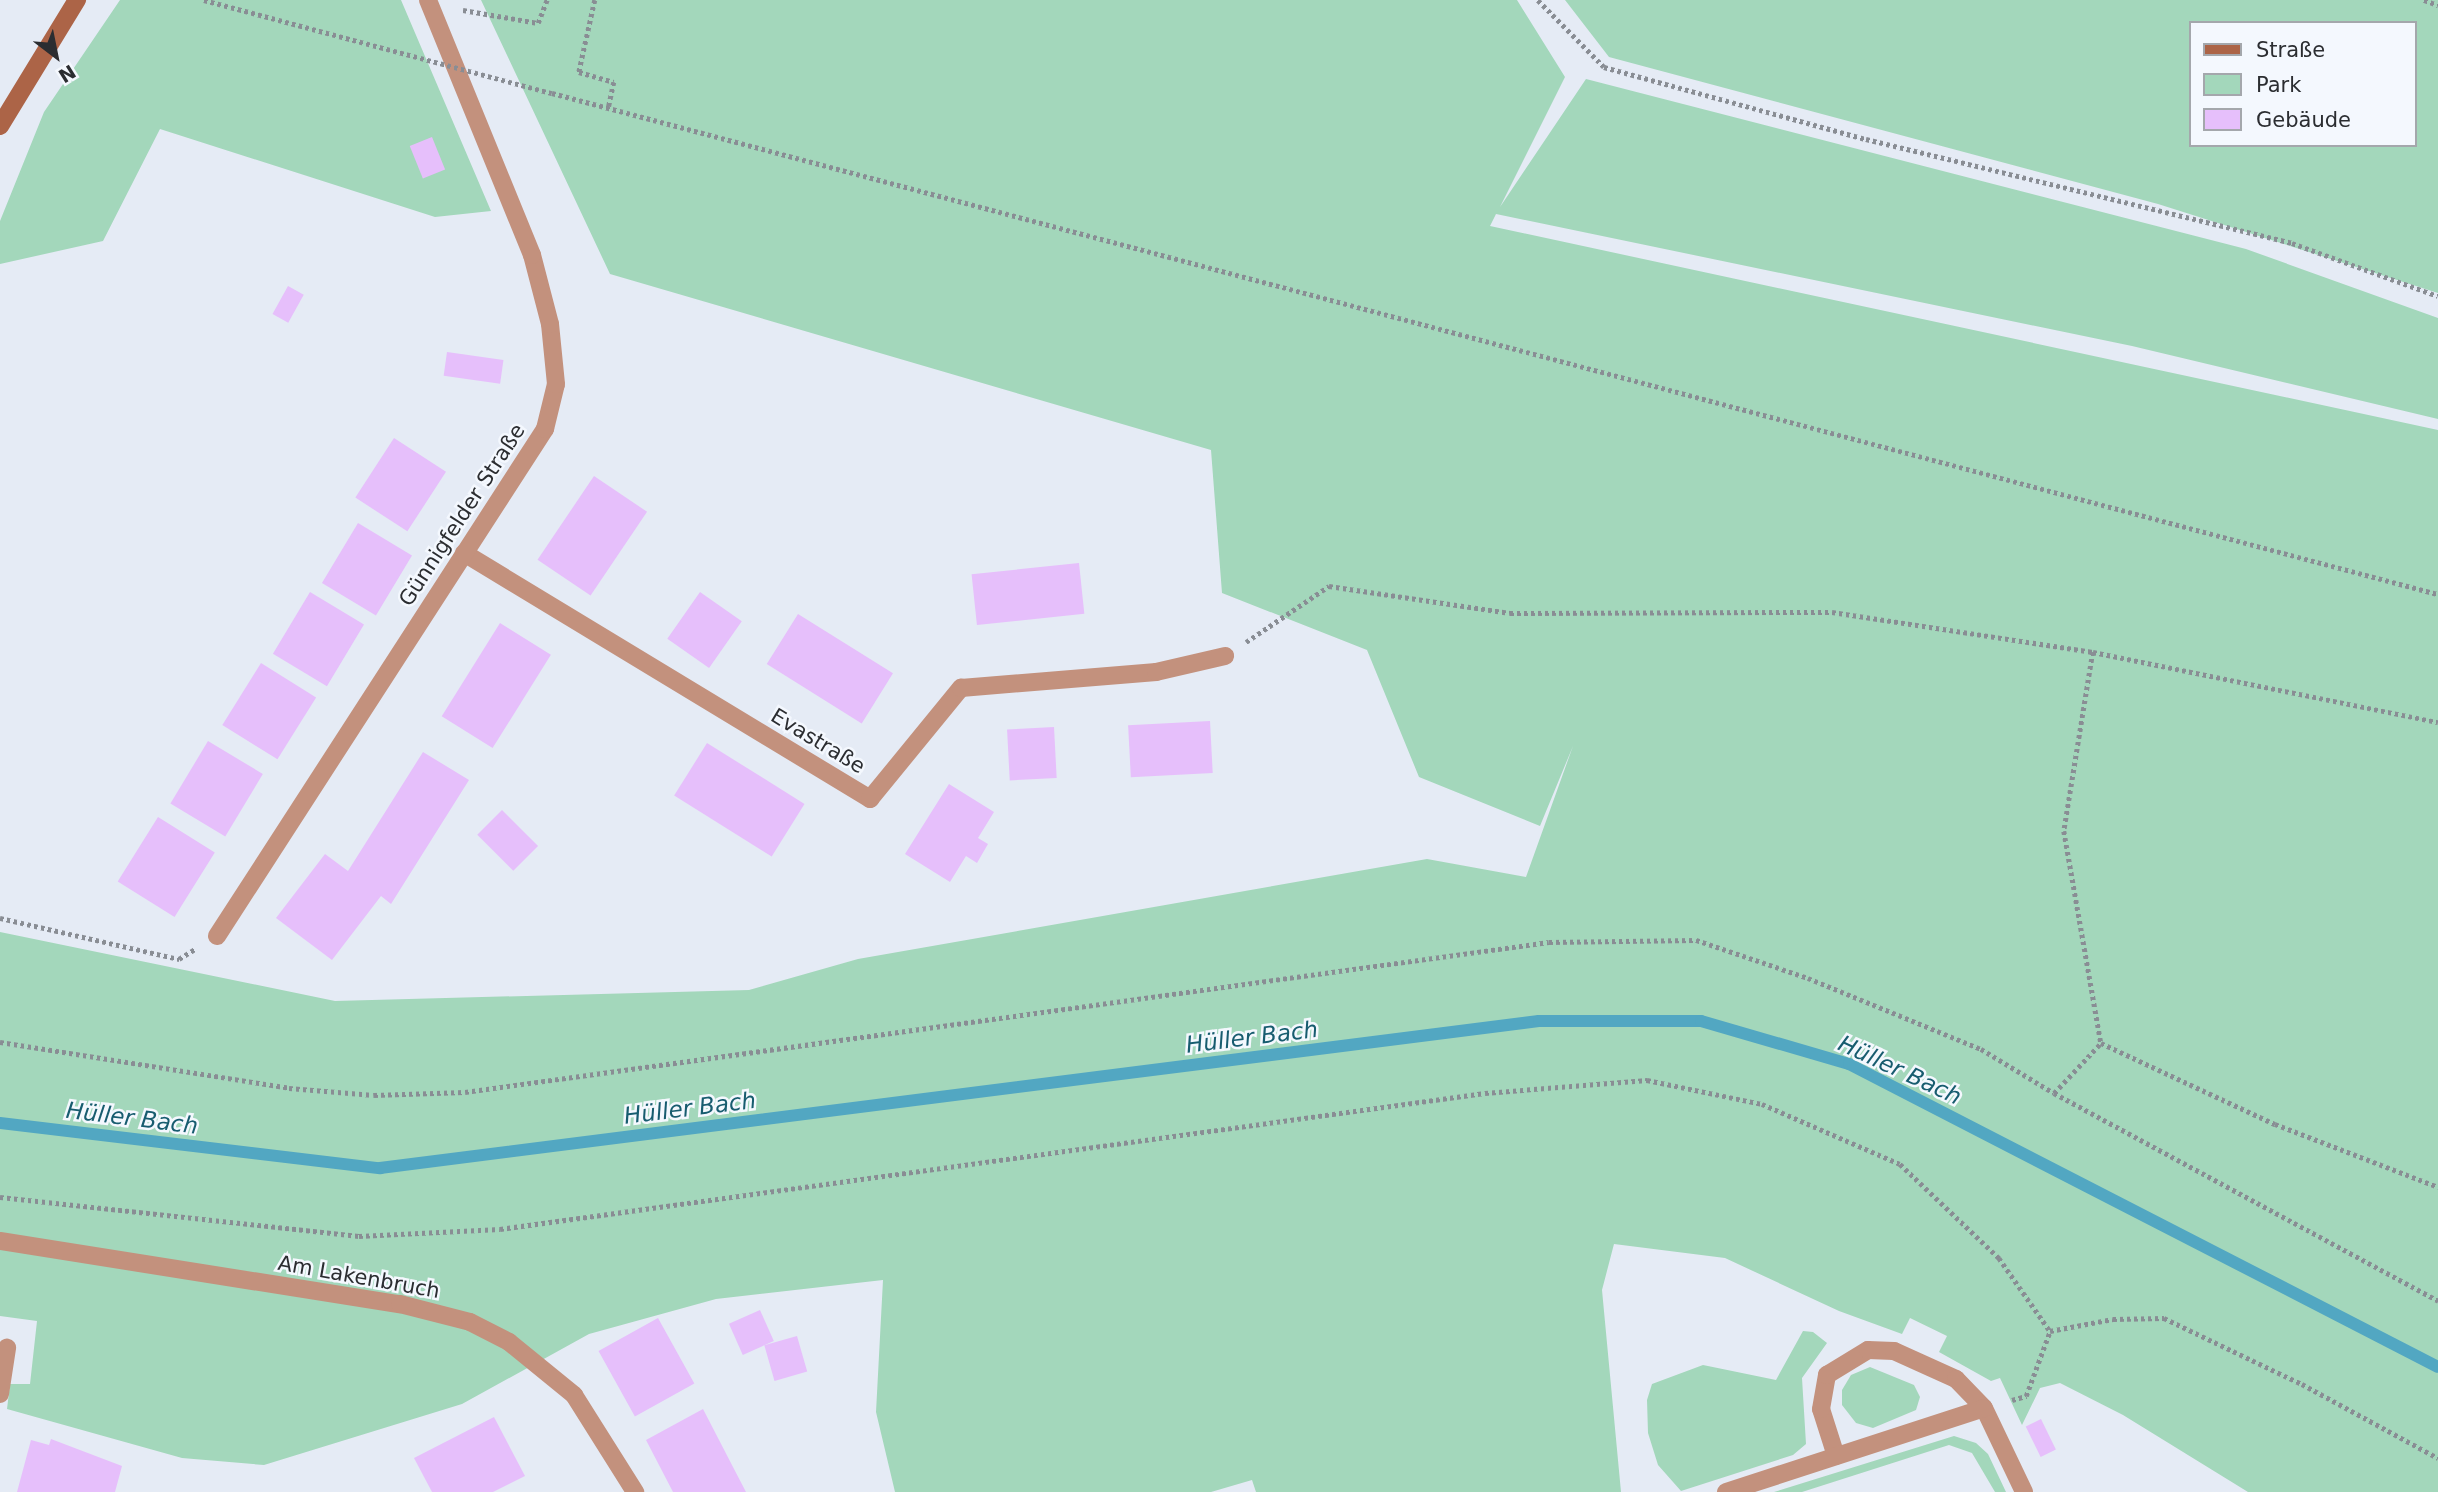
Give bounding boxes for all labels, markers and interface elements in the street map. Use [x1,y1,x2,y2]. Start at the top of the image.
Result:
north arrow [21,21,91,91]
legend [2190,21,2417,147]
text: Straße [2256,38,2325,62]
text: N [55,60,80,87]
text: Park [2256,73,2301,97]
text: Gebäude [2256,108,2351,132]
street label: Günnigfelder Straße [394,419,530,611]
street label: Evastraße [766,703,870,779]
water label: Hüller Bach [1184,1015,1320,1059]
water label: Hüller Bach [1834,1029,1966,1111]
water label: Hüller Bach [622,1086,758,1130]
water label: Hüller Bach [64,1096,200,1140]
street label: Am Lakenbruch [276,1250,442,1304]

